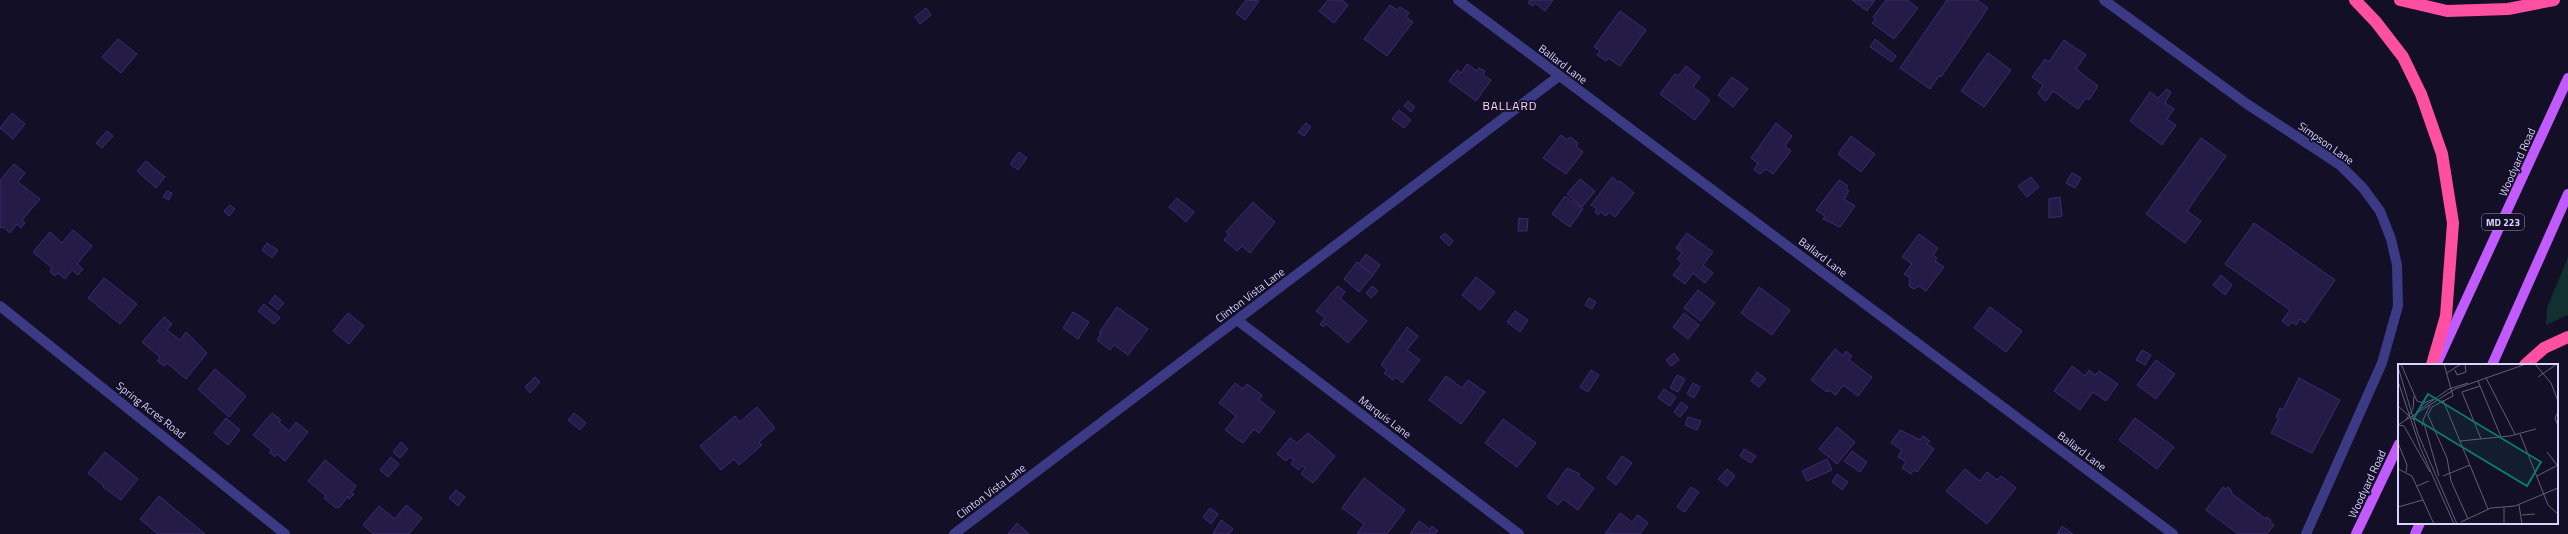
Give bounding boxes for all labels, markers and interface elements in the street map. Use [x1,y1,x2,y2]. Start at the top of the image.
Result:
street label: Ballard Lane [1535,40,1591,88]
district label: BALLARD [1482,96,1538,115]
street label: Simpson Lane [2295,118,2358,168]
street label: Woodyard Road [2495,125,2539,199]
road number: MD 223 [2482,214,2524,230]
street label: Ballard Lane [1795,233,1851,281]
street label: Clinton Vista Lane [1212,263,1288,326]
inset map [2398,364,2558,524]
street label: Spring Acres Road [113,378,189,442]
street label: Marquis Lane [1355,392,1415,442]
street label: Ballard Lane [2054,427,2110,475]
street label: Woodyard Road [2344,447,2390,521]
street label: Clinton Vista Lane [953,459,1029,522]

